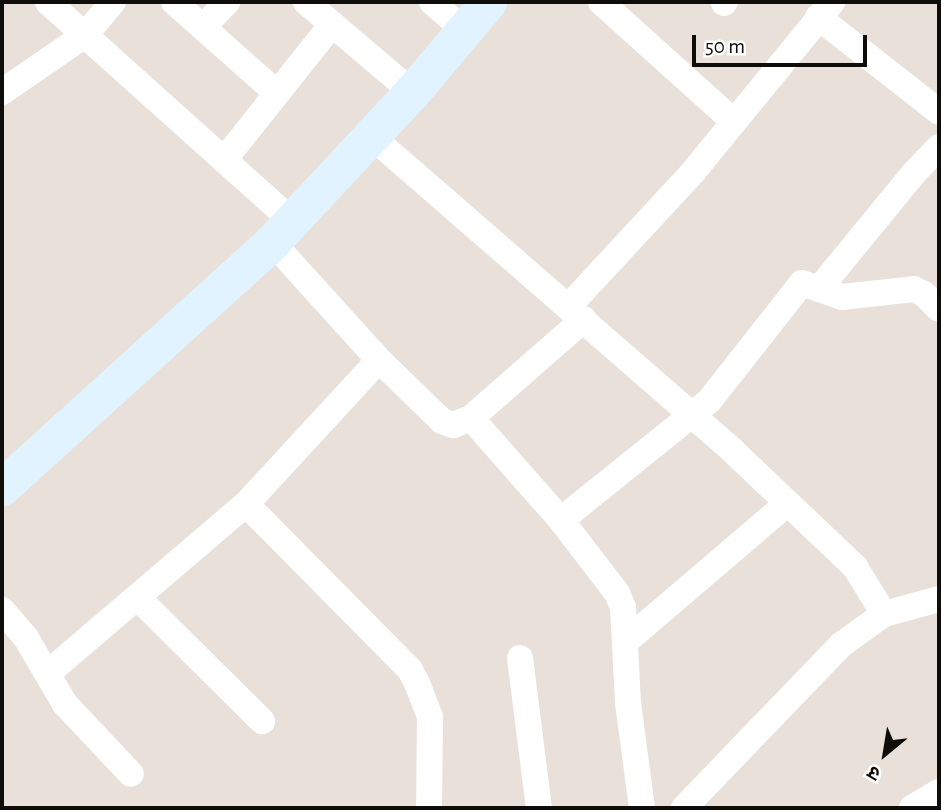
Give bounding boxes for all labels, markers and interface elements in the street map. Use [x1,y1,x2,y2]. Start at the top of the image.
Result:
scale bar [696,21,871,65]
text: 50 m [705,36,745,57]
north arrow [850,719,920,789]
text: उ [865,762,884,784]

